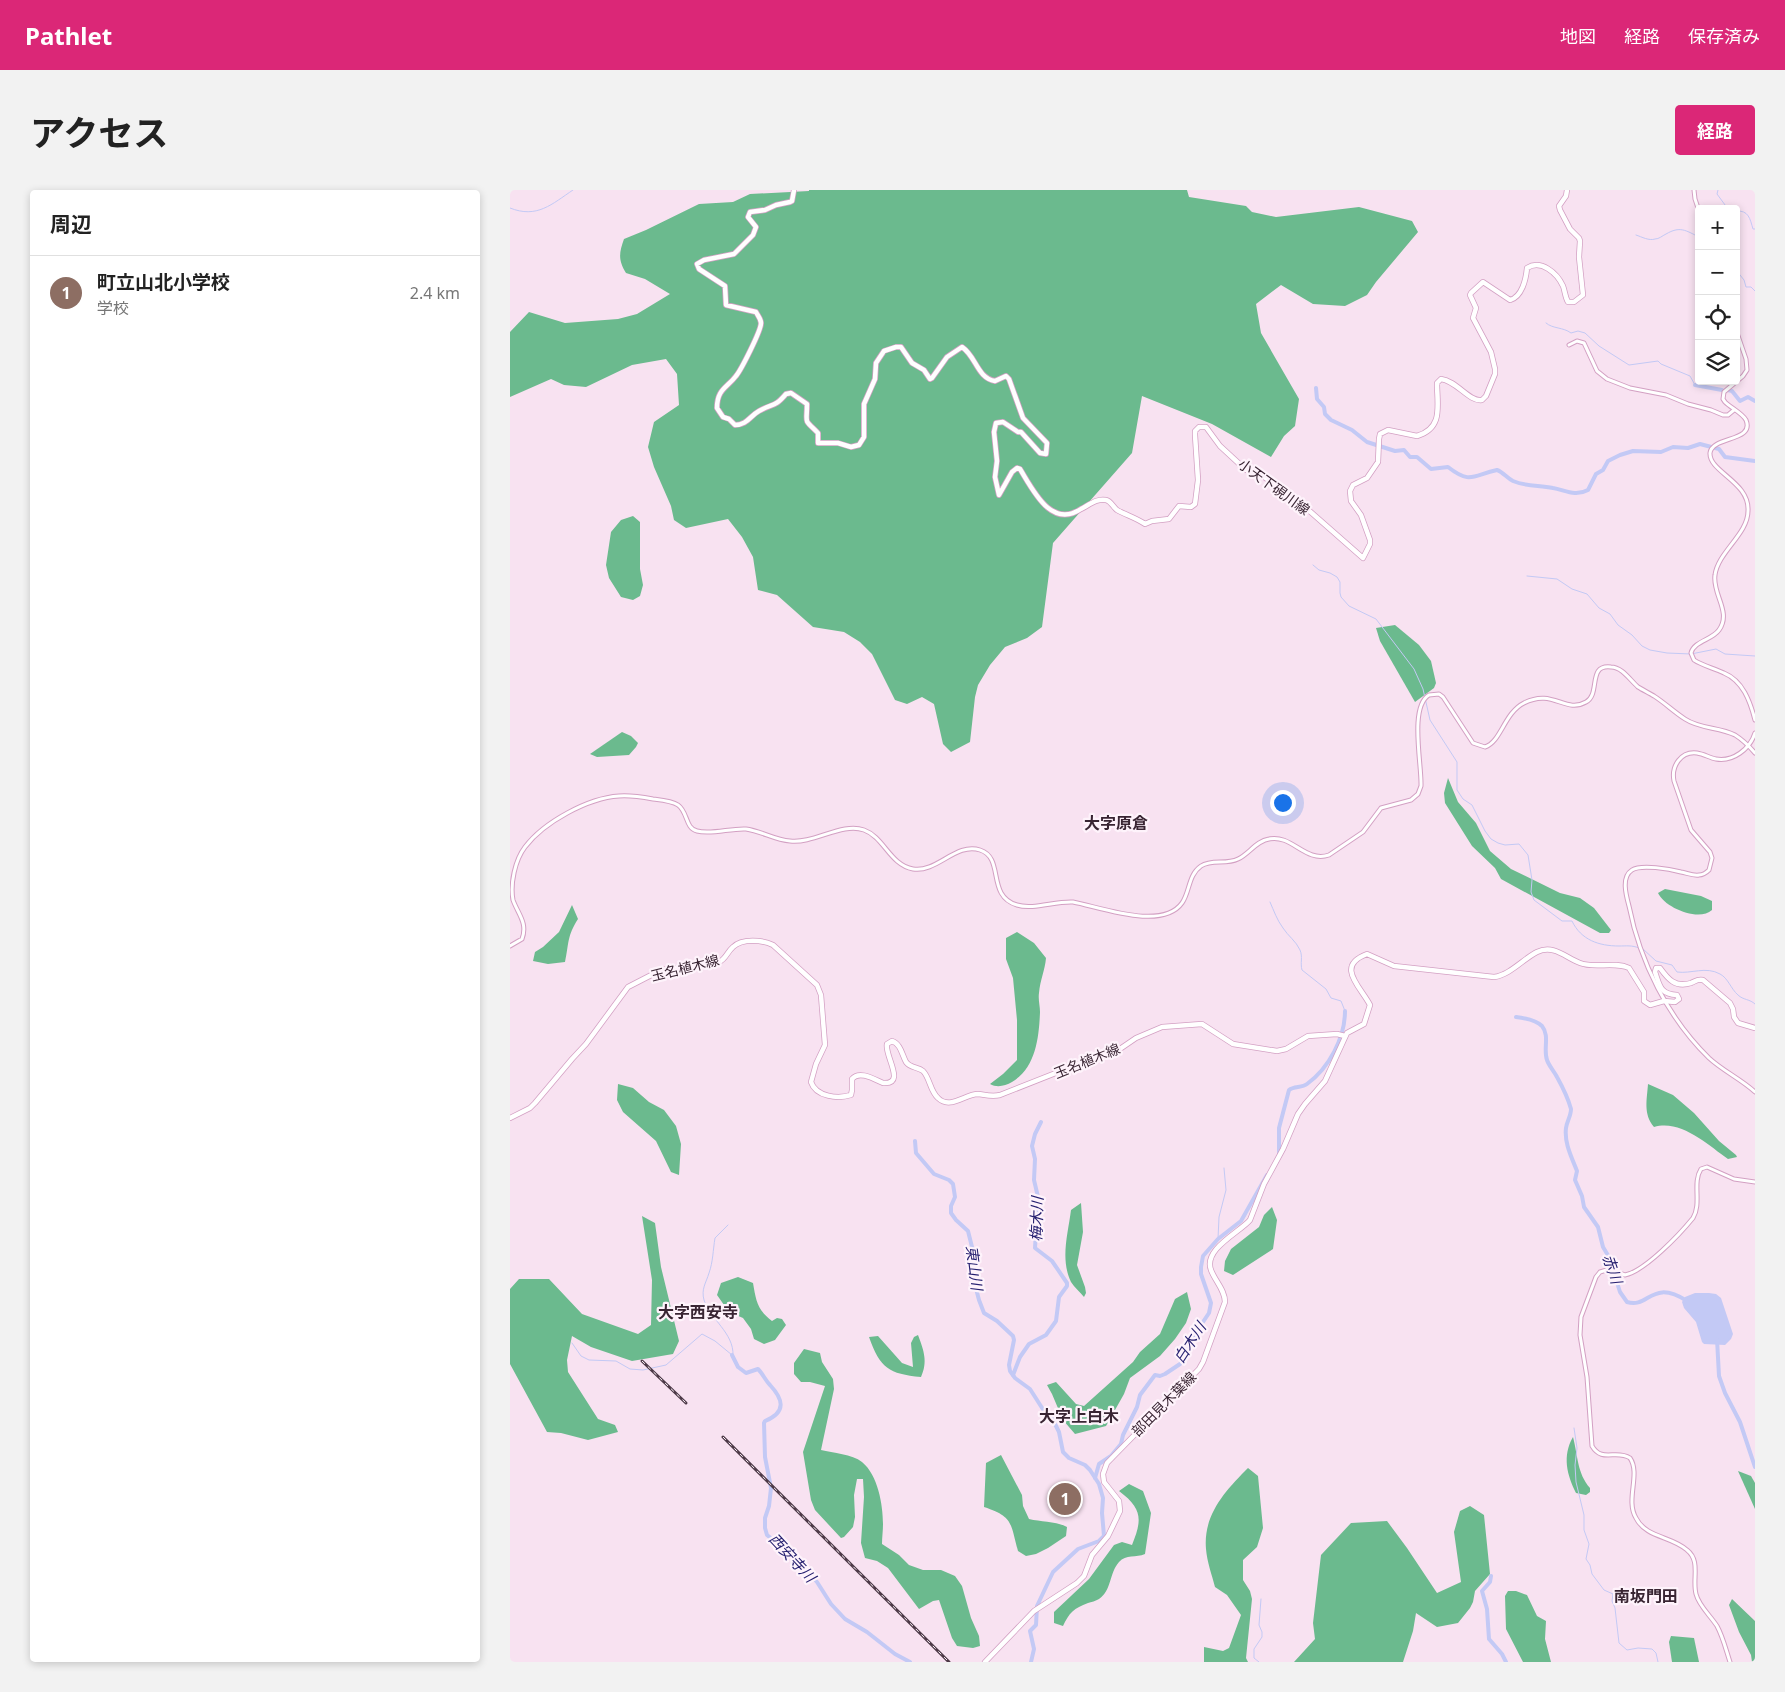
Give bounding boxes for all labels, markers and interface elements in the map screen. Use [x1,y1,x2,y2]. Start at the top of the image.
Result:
text: Pathlet [25,19,112,52]
text: 地図 [1560,24,1596,48]
text: 経路 [1624,24,1660,48]
text: 保存済み [1688,24,1760,48]
button: 経路 [1675,105,1755,155]
text: アクセス [30,109,168,156]
map controls [1695,205,1740,385]
button: + [1695,205,1740,250]
text: 周辺 [50,210,92,238]
button: − [1695,250,1740,295]
text: 町立山北小学校 [97,269,230,295]
text: 1 [61,282,71,304]
text: 2.4 km [410,282,460,304]
button: locate [1695,295,1740,340]
text: 学校 [97,297,129,319]
button: layers [1695,340,1740,385]
street label: 小天下硯川線 [1235,454,1314,519]
your location [1270,790,1296,816]
district label: 大字原倉 [1084,812,1148,834]
street label: 玉名植木線 [649,950,721,985]
street label: 玉名植木線 [1051,1039,1123,1082]
water label: 梅木川 [1025,1194,1047,1242]
water label: 東山川 [962,1244,988,1293]
water label: 赤川 [1599,1251,1628,1288]
district label: 大字西安寺 [658,1301,738,1323]
water label: 白木川 [1169,1316,1211,1367]
street label: 部田見木葉線 [1127,1367,1200,1440]
district label: 大字上白木 [1039,1405,1119,1427]
pin: 1 [1049,1480,1081,1518]
water label: 西安寺川 [765,1529,822,1588]
district label: 南坂門田 [1614,1585,1678,1607]

